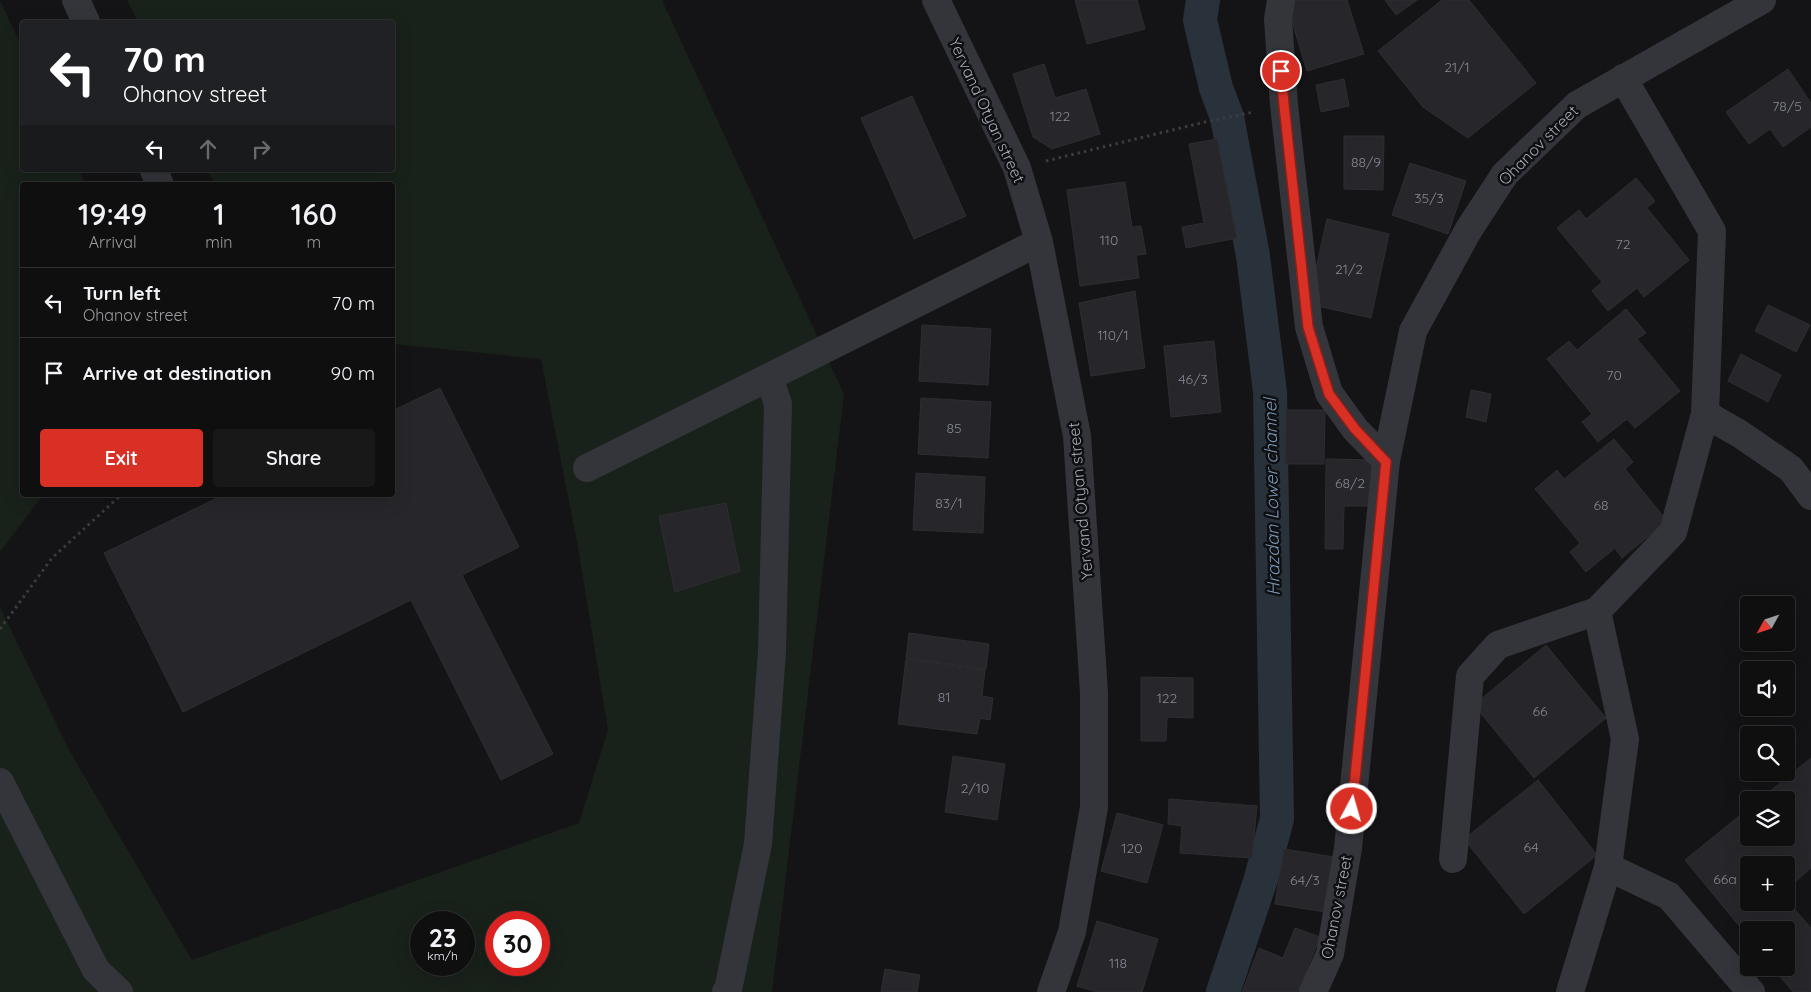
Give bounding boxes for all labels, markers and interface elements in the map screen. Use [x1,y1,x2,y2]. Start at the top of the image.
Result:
street label: Yervand Otyan street [945,34,1029,186]
text: 70 m [123,37,206,81]
icon: left [40,40,105,105]
pin [1260,50,1302,92]
icon: arrive [1267,57,1295,85]
house number: 21/1 [1444,58,1470,76]
text: Ohanov street [123,80,267,108]
house number: 78/5 [1772,97,1802,115]
street label: Ohanov street [1494,101,1582,189]
house number: 122 [1050,107,1071,125]
icon: left [141,135,169,163]
icon: ahead [194,135,222,163]
icon: right [247,135,275,163]
house number: 88/9 [1351,153,1381,171]
house number: 35/3 [1414,189,1444,207]
text: 19:49 [78,195,147,233]
text: 1 [213,195,225,233]
text: 160 [291,195,337,233]
house number: 110 [1100,231,1118,249]
text: Arrival [89,232,137,252]
text: min [205,232,233,252]
text: m [306,232,321,252]
house number: 72 [1616,235,1631,253]
house number: 21/2 [1335,260,1363,278]
text: Turn left [83,281,161,305]
icon: left [40,289,68,317]
text: 70 m [331,291,375,315]
text: Ohanov street [83,305,188,325]
house number: 110/1 [1097,326,1129,344]
icon: arrive [40,359,68,387]
text: Arrive at destination [83,361,272,385]
text: 90 m [331,361,375,385]
house number: 70 [1606,366,1622,384]
house number: 46/3 [1178,370,1208,388]
water label: Hrazdan Lower channel [1258,396,1285,596]
house number: 85 [946,419,962,437]
street label: Yervand Otyan street [1063,421,1097,581]
button: Exit [40,429,203,487]
button: Share [213,429,375,487]
house number: 68/2 [1335,474,1365,492]
house number: 83/1 [935,494,963,512]
house number: 68 [1593,496,1609,514]
north arrow [1740,596,1795,651]
map controls [1740,596,1795,976]
button: sound [1740,661,1795,716]
house number: 81 [938,688,950,706]
house number: 122 [1157,689,1178,707]
house number: 66 [1532,702,1548,720]
button: search [1740,726,1795,781]
house number: 2/10 [961,779,989,797]
position arrow [1325,782,1377,834]
button: layers [1740,791,1795,846]
house number: 64 [1523,838,1539,856]
house number: 120 [1121,839,1143,857]
street label: Ohanov street [1316,854,1356,960]
button: + [1740,856,1795,911]
house number: 66a [1713,870,1737,888]
house number: 64/3 [1290,871,1320,889]
speed limit sign: 30 [485,911,550,976]
button: − [1740,921,1795,976]
text: 23 [429,922,456,953]
text: km/h [427,948,458,963]
house number: 118 [1109,954,1127,972]

